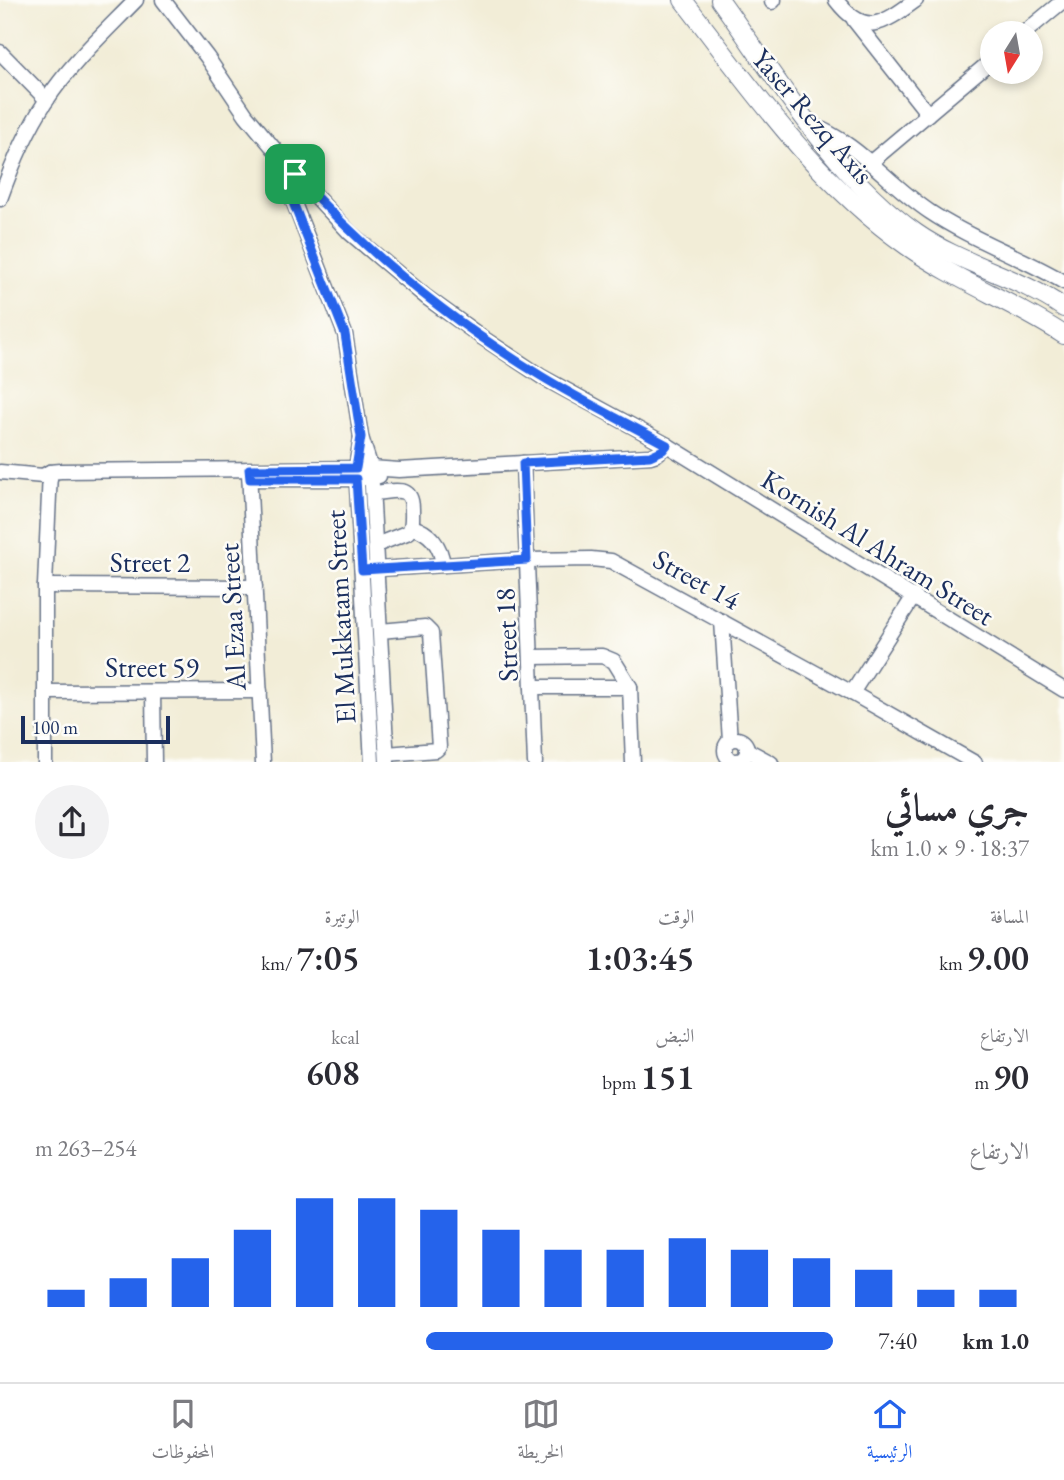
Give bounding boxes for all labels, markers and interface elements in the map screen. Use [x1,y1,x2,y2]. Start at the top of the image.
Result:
north arrow [980,21,1043,84]
map controls [980,21,1043,84]
street label: Yaser Rezq Axis [744,41,882,191]
pin [265,144,325,204]
icon: arrive [276,155,314,193]
street label: Kornish Al Ahram Street [755,461,1001,633]
street label: El Mukkatam Street [316,509,364,725]
street label: Street 14 [647,540,747,618]
street label: Al Ezaa Street [210,542,254,693]
street label: Street 2 [110,544,191,580]
street label: Street 18 [486,587,526,683]
street label: Street 59 [105,649,199,685]
scale bar [21,713,170,745]
text: 100 m [32,715,78,740]
text: جري مسائي [885,782,1029,831]
button: share [35,785,109,859]
text: 18:37 · 9 × 1.0 km [871,833,1029,863]
text: الوتيرة [325,904,360,929]
text: الوقت [658,904,694,929]
text: المسافة [990,904,1029,929]
text: 7:05 [296,935,360,980]
text: 1:03:45 [586,935,694,980]
text: 9.00 [967,935,1029,980]
text: /km [261,951,296,976]
text: km [939,951,967,976]
text: النبض [655,1023,694,1048]
text: الارتفاع [980,1023,1029,1048]
text: kcal [331,1025,360,1050]
text: 608 [306,1050,360,1095]
text: 151 [640,1054,694,1099]
text: 90 [993,1054,1029,1099]
text: bpm [602,1070,640,1095]
text: m [974,1070,993,1095]
text: 254–263 m [35,1133,136,1163]
text: الارتفاع [969,1136,1029,1166]
text: 7:40 [878,1326,917,1356]
text: 1.0 km [962,1326,1029,1356]
tab: المحفوظات [152,1395,214,1470]
tab: الخريطة [517,1395,564,1470]
tab: الرئيسية [867,1395,912,1470]

